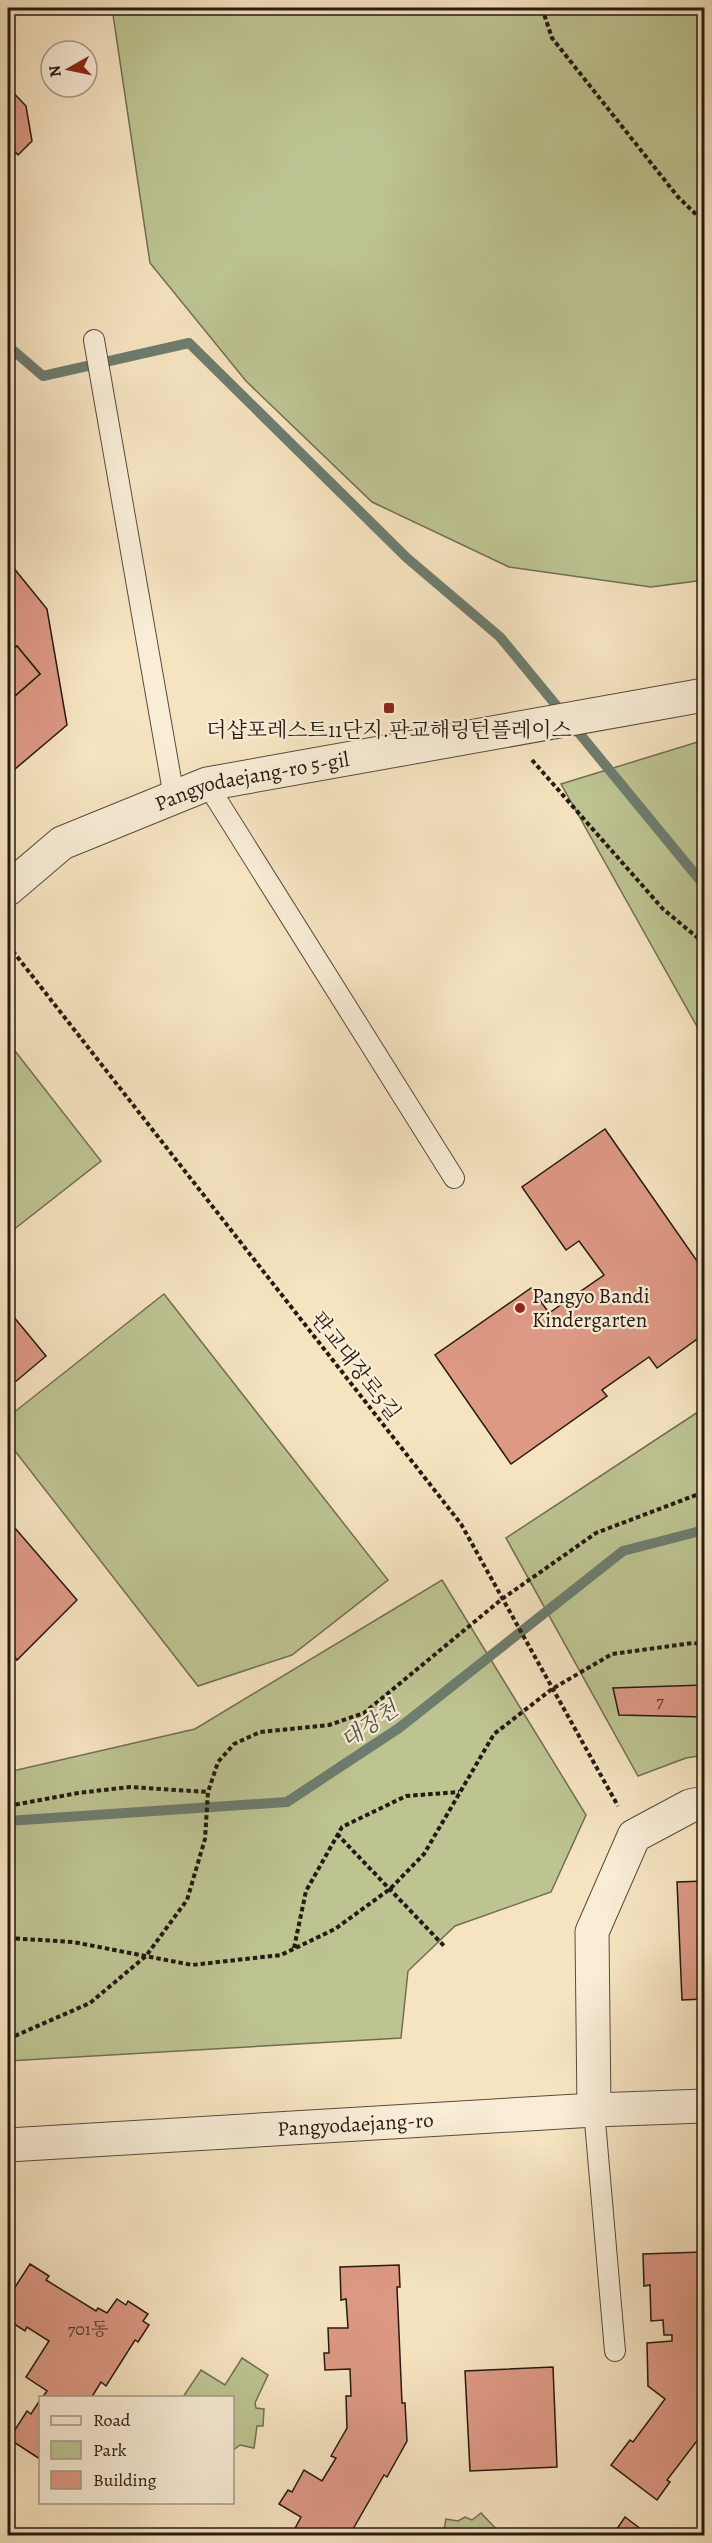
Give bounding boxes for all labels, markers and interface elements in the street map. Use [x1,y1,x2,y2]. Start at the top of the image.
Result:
north arrow [39,39,99,99]
text: N [43,63,67,79]
marker: 더샵포레스트11단지.판교해링턴플레이스 [382,701,396,715]
place label: 더샵포레스트11단지.판교해링턴플레이스 [206,716,572,744]
street label: Pangyodaejang-ro 5-gil [151,745,351,818]
place label: Pangyo Bandi Kindergarten [532,1282,650,1334]
marker: Pangyo Bandi Kindergarten [513,1301,527,1315]
street label: 판교대장로5길 [305,1306,407,1426]
house number: 7 [656,1689,664,1713]
water label: 대장천 [335,1693,406,1755]
street label: Pangyodaejang-ro [276,2106,434,2143]
house number: 701동 [68,2317,108,2341]
legend [39,2396,234,2504]
text: Road [93,2408,131,2432]
text: Park [93,2438,127,2462]
text: Building [93,2468,157,2492]

